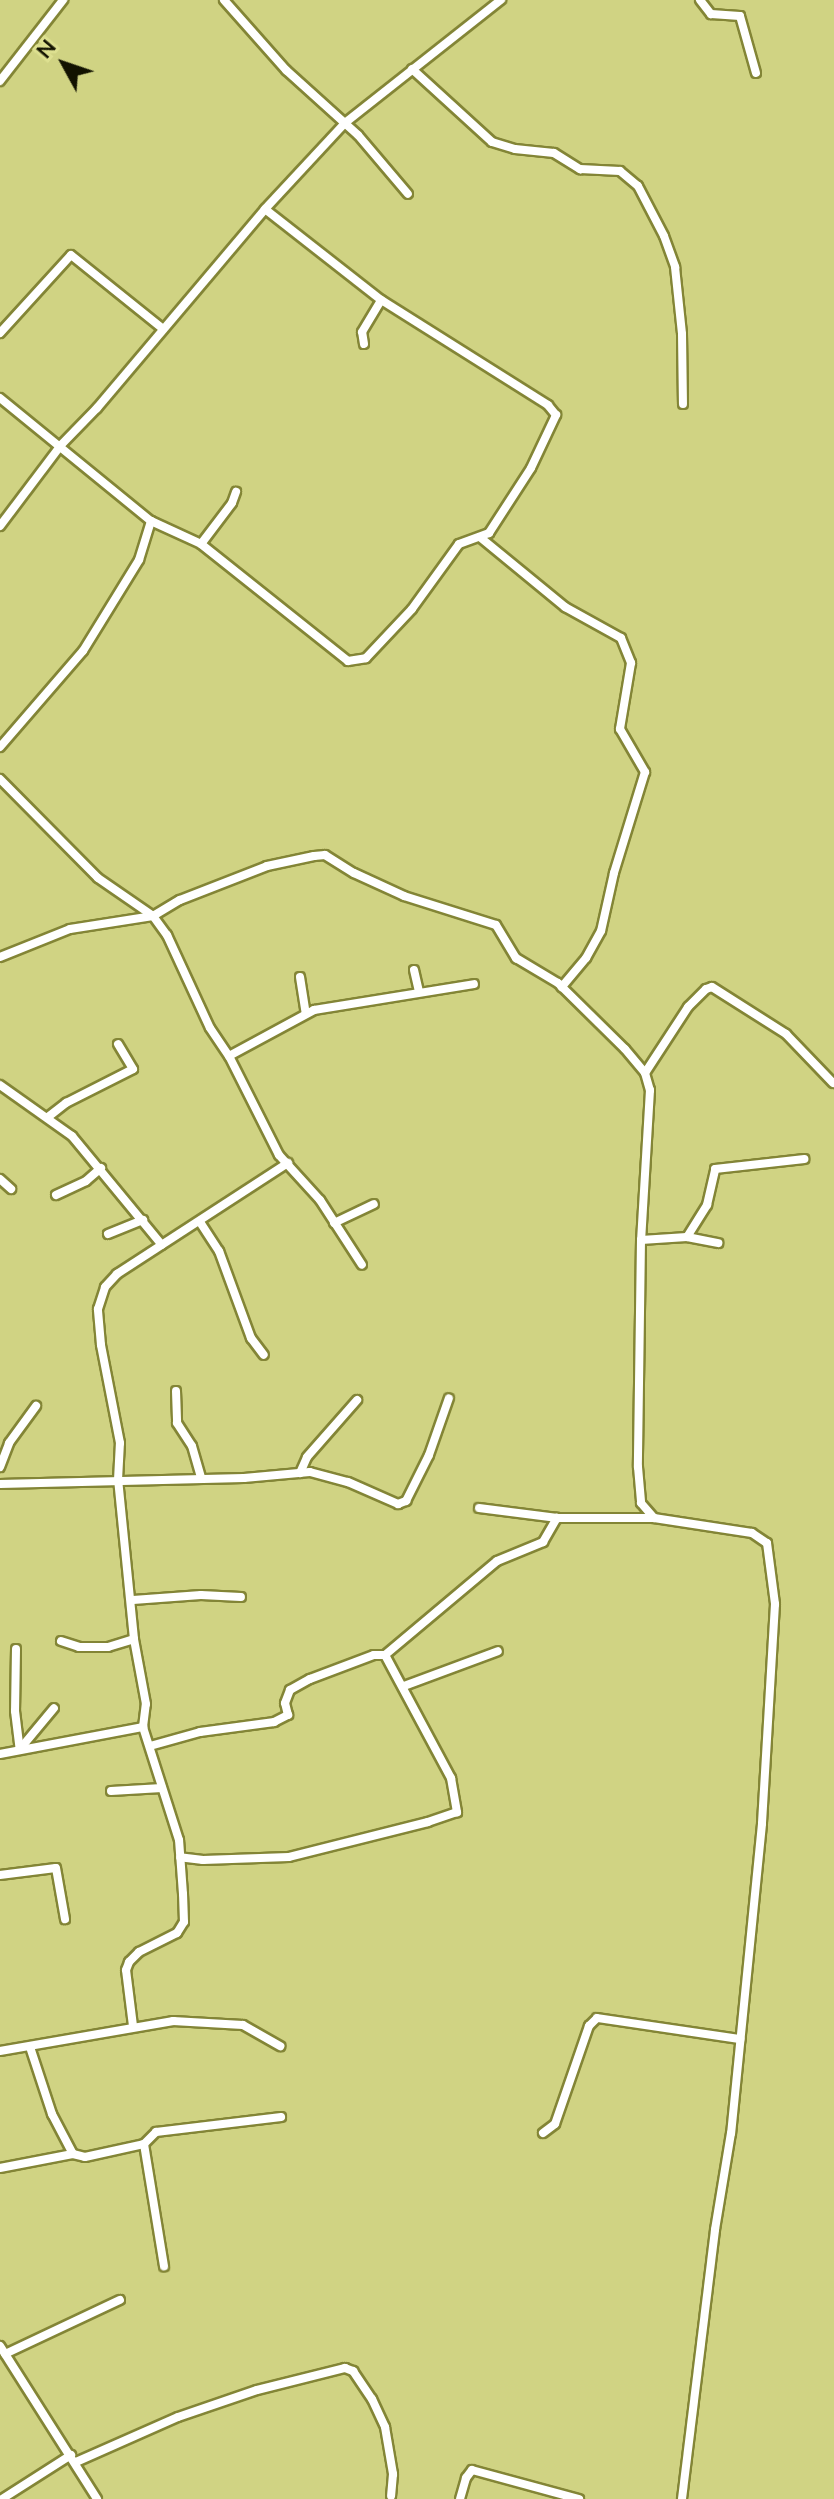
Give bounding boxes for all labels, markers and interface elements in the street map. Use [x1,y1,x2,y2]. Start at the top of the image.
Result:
north arrow [24,24,104,104]
text: N [30,33,62,64]

